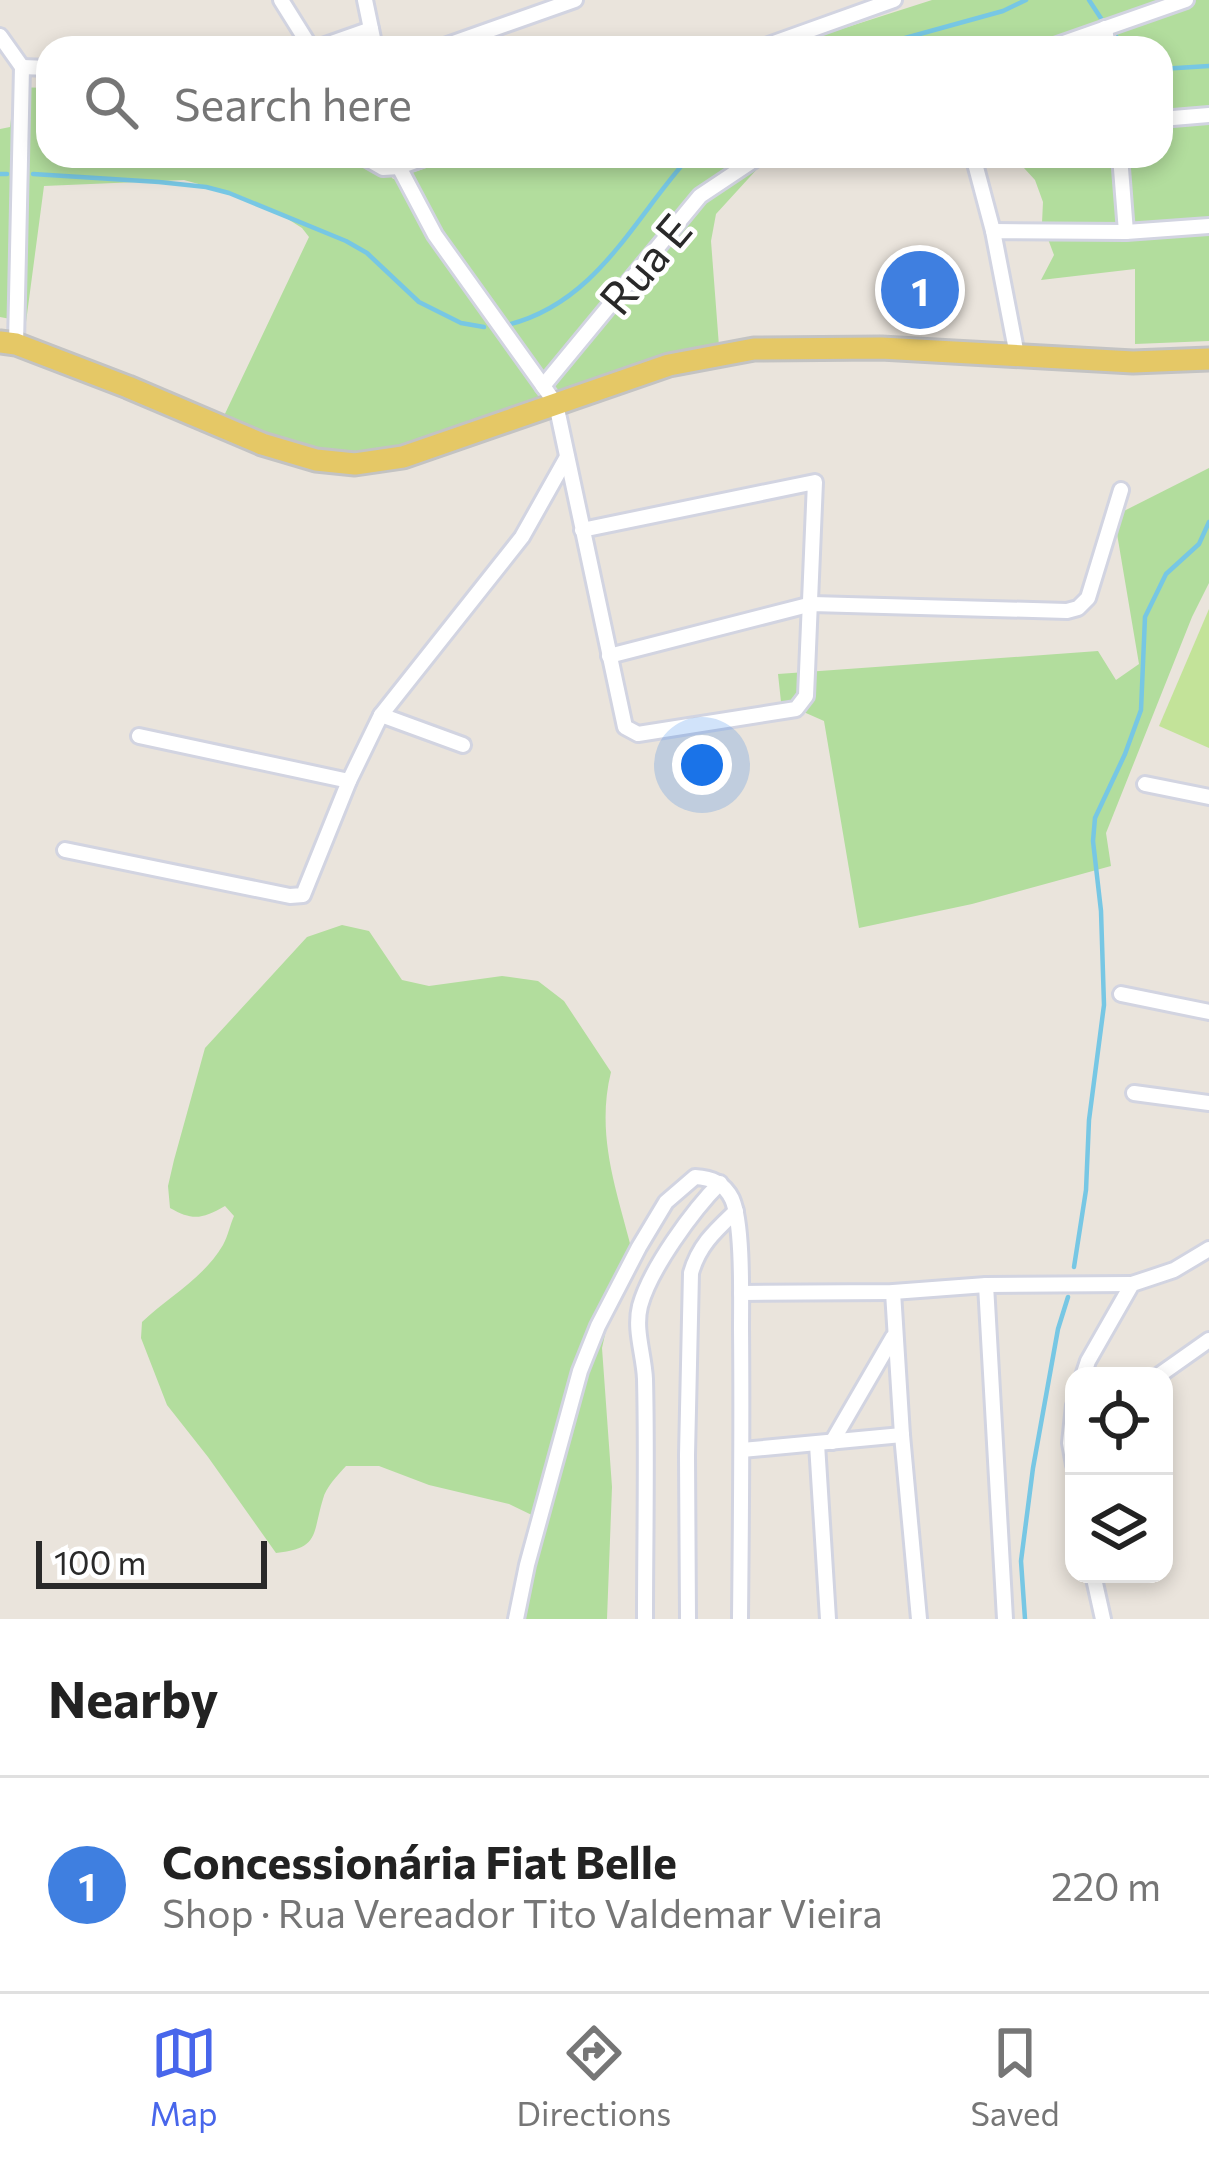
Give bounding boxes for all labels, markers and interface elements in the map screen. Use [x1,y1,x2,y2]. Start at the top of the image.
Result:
search box [36,36,1173,168]
icon: search [78,69,144,135]
text: Search here [174,75,412,130]
street label: Rua E [586,202,702,324]
pin: 1 [881,245,959,335]
your location [672,735,732,795]
map controls [1065,1367,1173,1583]
button: locate [1065,1367,1173,1475]
button: layers [1065,1475,1173,1583]
scale bar [36,1535,267,1588]
text: 100 m [54,1541,146,1582]
text: Nearby [48,1666,218,1729]
text: Concessionária Fiat Belle [162,1833,677,1888]
text: 1 [78,1861,96,1909]
text: 220 m [1051,1861,1161,1909]
text: Shop · Rua Vereador Tito Valdemar Vieira [162,1888,883,1936]
tab: Map [150,2020,218,2133]
tab: Directions [517,2020,671,2133]
tab: Saved [970,2020,1059,2133]

